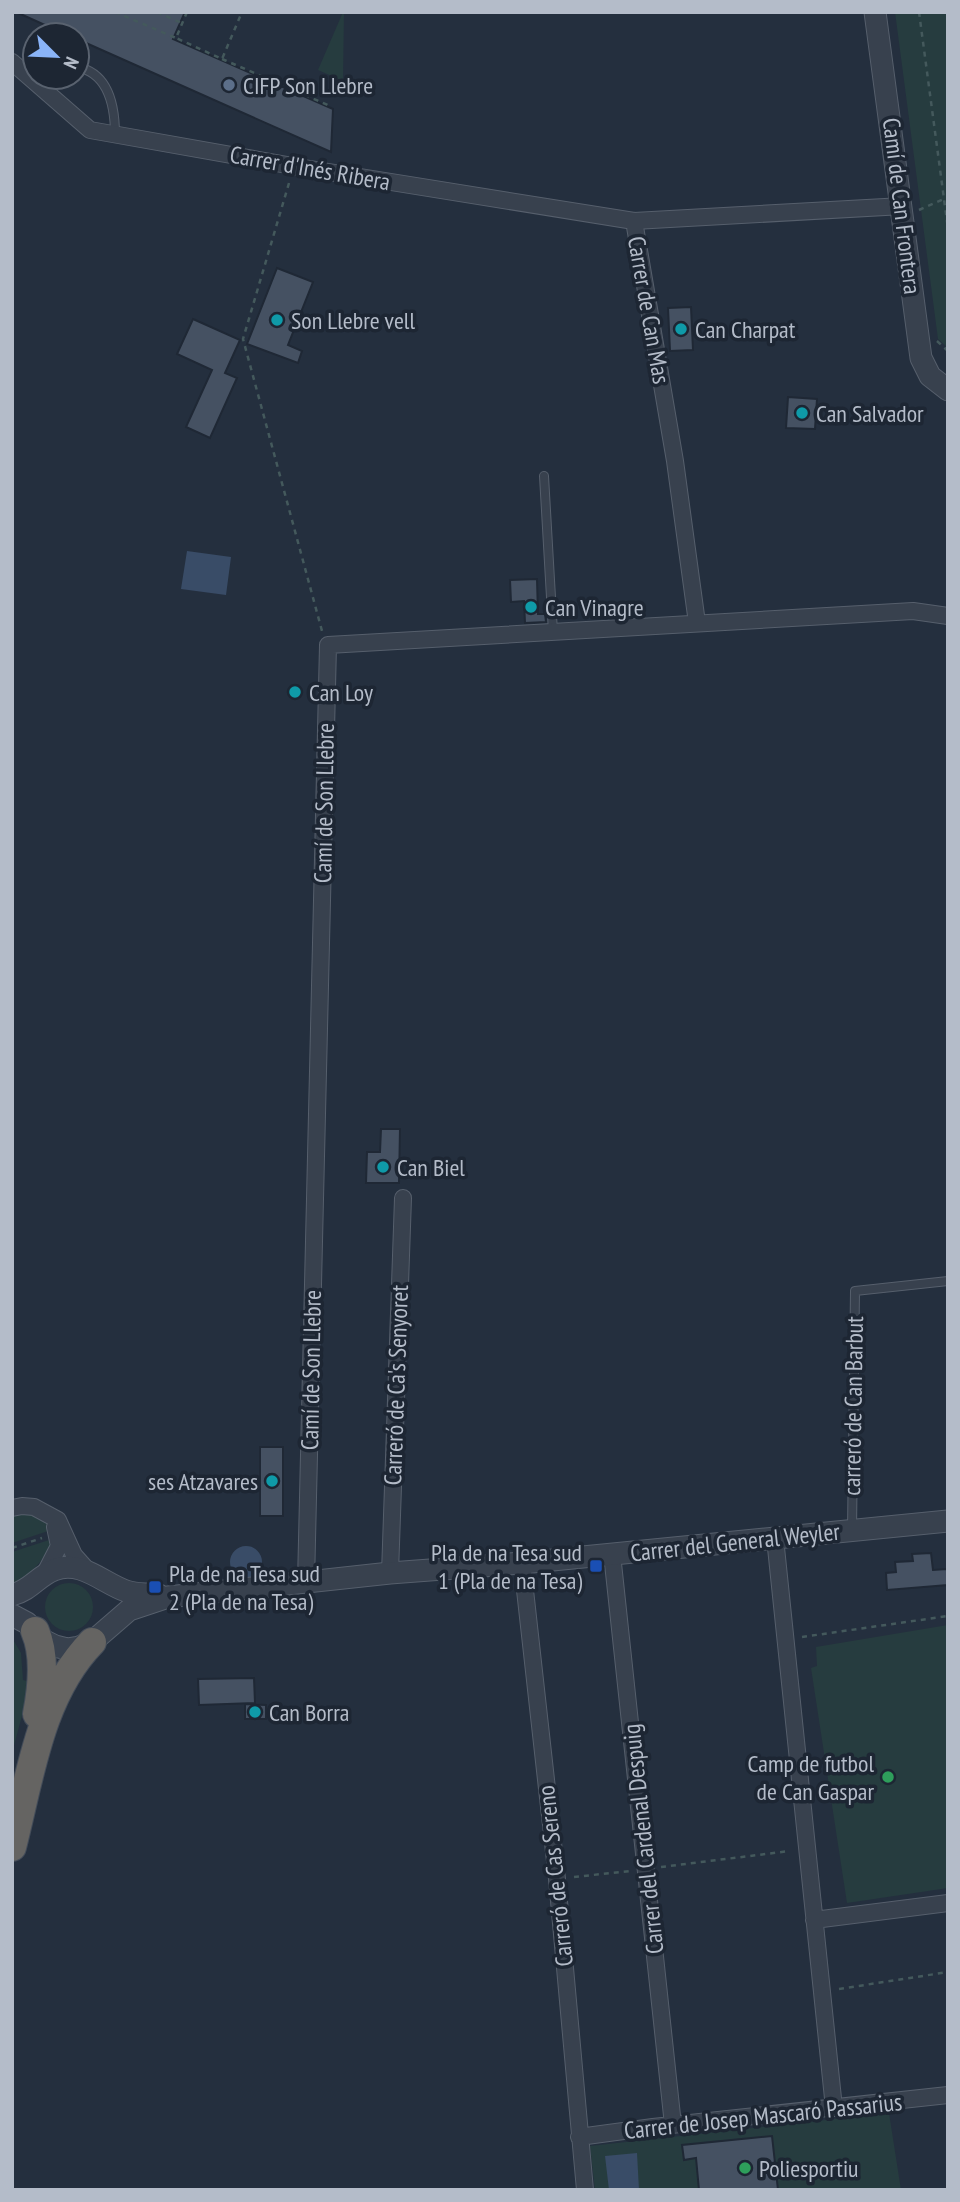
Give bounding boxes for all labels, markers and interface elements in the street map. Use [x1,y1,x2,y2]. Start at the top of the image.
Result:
north arrow [21,21,91,91]
text: N [58,53,85,72]
place label: CIFP Son Llebre [243,70,373,101]
marker: CIFP Son Llebre [221,77,237,93]
street label: Camí de Can Frontera [876,116,928,296]
street label: Carrer d'Inés Ribera [227,139,393,197]
street label: Carrer de Can Mas [621,234,677,386]
place label: Son Llebre vell [291,305,415,336]
marker: Son Llebre vell [269,312,285,328]
place label: Can Charpat [695,314,796,345]
marker: Can Charpat [673,321,689,337]
place label: Can Salvador [816,398,924,429]
marker: Can Salvador [794,405,810,421]
place label: Can Vinagre [545,592,644,623]
marker: Can Vinagre [523,599,539,615]
place label: Can Loy [309,677,373,708]
marker: Can Loy [287,684,303,700]
street label: Camí de Son Llebre [307,723,341,883]
place label: Can Biel [397,1152,465,1183]
marker: Can Biel [375,1159,391,1175]
street label: Carreró de Ca's Senyoret [377,1284,415,1486]
street label: Camí de Son Llebre [294,1290,328,1450]
street label: carreró de Can Barbut [836,1316,870,1496]
place label: ses Atzavares [148,1466,258,1497]
marker: ses Atzavares [264,1473,280,1489]
street label: Carrer del General Weyler [629,1516,842,1568]
place label: Pla de na Tesa sud 1 (Pla de na Tesa) [431,1537,582,1596]
place label: Pla de na Tesa sud 2 (Pla de na Tesa) [169,1558,320,1617]
marker: Pla de na Tesa sud 1 (Pla de na Tesa) [588,1558,604,1574]
marker: Pla de na Tesa sud 2 (Pla de na Tesa) [147,1579,163,1595]
place label: Can Borra [269,1697,349,1728]
marker: Can Borra [247,1704,263,1720]
street label: Carrer del Cardenal Despuig [616,1722,670,1956]
place label: Camp de futbol de Can Gaspar [748,1748,874,1807]
marker: Camp de futbol de Can Gaspar [880,1769,896,1785]
street label: Carreró de Cas Sereno [530,1784,580,1968]
street label: Carrer de Josep Mascaró Passarius [623,2086,903,2146]
place label: Poliesportiu [759,2153,859,2184]
marker: Poliesportiu [737,2160,753,2176]

